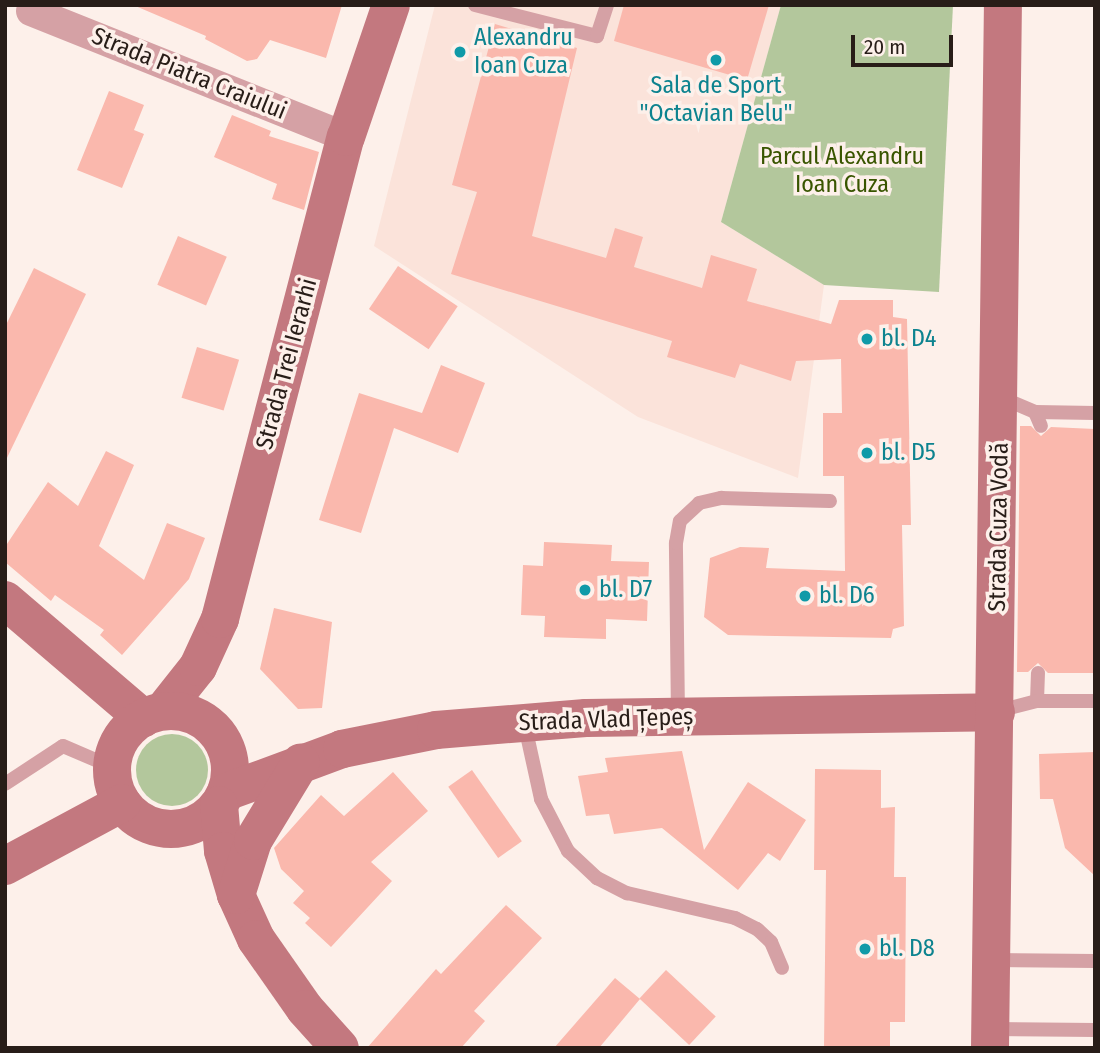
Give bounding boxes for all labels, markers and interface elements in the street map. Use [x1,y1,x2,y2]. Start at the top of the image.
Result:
scale bar [855,21,956,65]
street label: Strada Piatra Craiului [87,22,291,126]
place label: Alexandru Ioan Cuza [474,24,573,80]
text: 20 m [864,34,905,60]
marker: Alexandru Ioan Cuza [452,44,468,60]
marker: Sala de Sport "Octavian Belu" [708,52,724,68]
place label: Sala de Sport "Octavian Belu" [639,72,793,128]
park label: Parcul Alexandru Ioan Cuza [760,143,924,199]
street label: Strada Trei Ierarhi [250,275,324,453]
place label: bl. D4 [881,325,936,353]
marker: bl. D4 [859,331,875,347]
place label: bl. D5 [881,439,936,467]
street label: Strada Cuza Vodă [983,442,1015,612]
marker: bl. D5 [859,445,875,461]
place label: bl. D7 [599,576,652,604]
marker: bl. D7 [577,582,593,598]
place label: bl. D6 [819,582,875,610]
marker: bl. D6 [797,588,813,604]
street label: Strada Vlad Țepeș [518,703,694,737]
place label: bl. D8 [879,935,935,963]
marker: bl. D8 [857,941,873,957]

